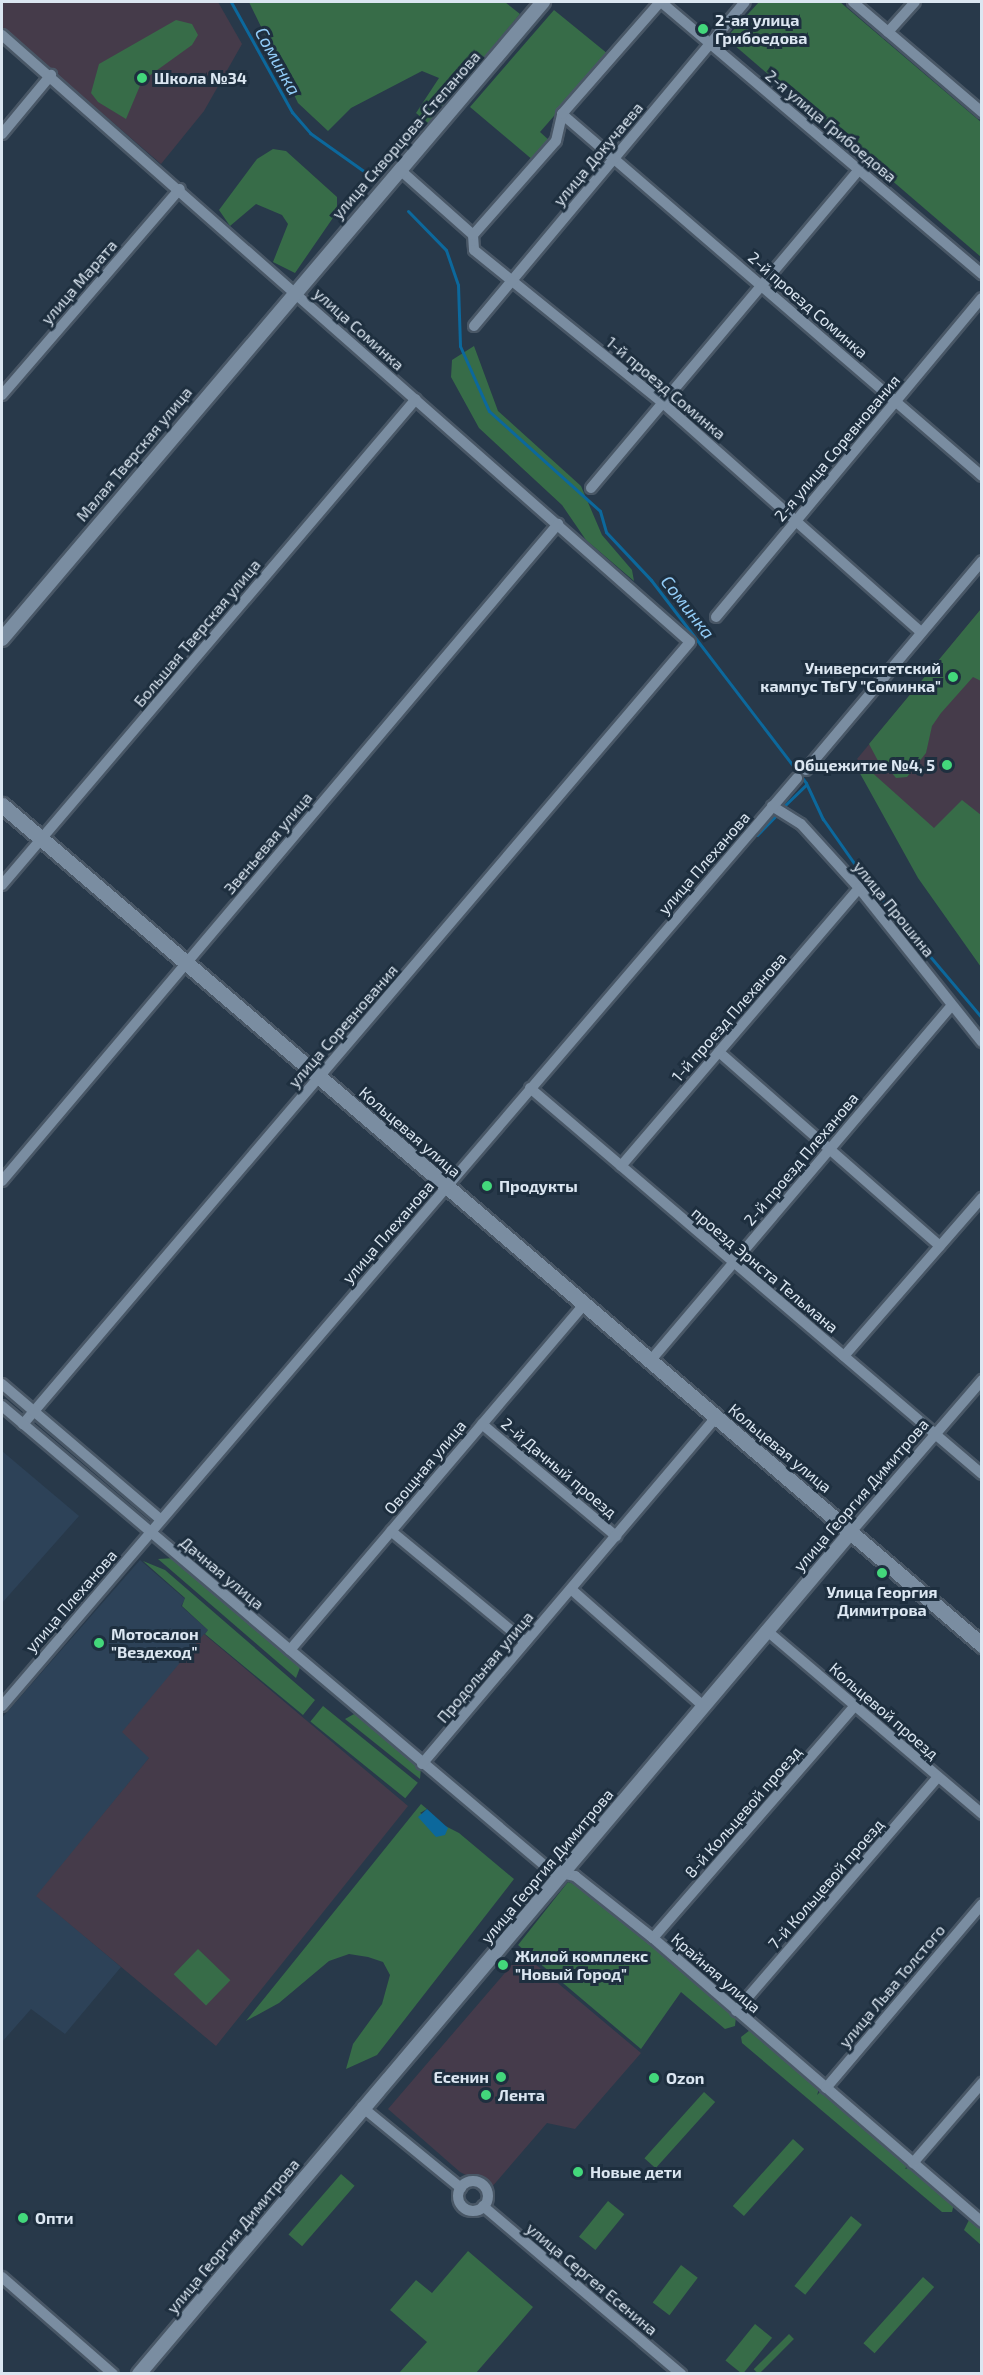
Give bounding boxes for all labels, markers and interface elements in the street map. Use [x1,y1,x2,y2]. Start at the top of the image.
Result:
place label: 2-ая улица Грибоедова [715,10,807,48]
marker: 2-ая улица Грибоедова [696,22,710,36]
water label: Соминка [251,23,305,99]
street label: улица Скворцова-Степанова [328,47,484,223]
street label: 2-я улица Грибоедова [762,66,900,186]
place label: Школа №34 [154,68,247,88]
marker: Школа №34 [135,71,149,85]
street label: улица Докучаева [549,98,647,210]
street label: улица Марата [37,236,121,328]
street label: 2-й проезд Соминка [744,248,872,362]
street label: улица Соминка [310,284,408,374]
street label: 1-й проезд Соминка [602,332,730,444]
street label: 2-я улица Соревнования [770,371,904,525]
street label: Малая Тверская улица [72,383,196,525]
street label: Большая Тверская улица [130,555,264,711]
water label: Соминка [657,571,719,643]
place label: Университетский кампус ТвГУ "Соминка" [760,658,941,696]
marker: Университетский кампус ТвГУ "Соминка" [946,670,960,684]
place label: Общежитие №4, 5 [794,755,935,775]
marker: Общежитие №4, 5 [940,758,954,772]
street label: Звеньевая улица [220,788,316,898]
street label: улица Плеханова [654,808,754,918]
street label: улица Прошина [849,857,939,961]
street label: 1-й проезд Плеханова [668,948,790,1086]
street label: улица Соревнования [284,961,402,1091]
street label: Кольцевая улица [355,1083,465,1181]
street label: 2-й проезд Плеханова [740,1089,862,1229]
place label: Продукты [499,1176,578,1196]
street label: улица Плеханова [338,1177,438,1287]
marker: Продукты [480,1179,494,1193]
street label: проезд Эрнста Тельмана [688,1203,842,1337]
street label: Кольцевая улица [725,1399,835,1497]
street label: 2-й Дачный проезд [497,1414,621,1522]
street label: улица Георгия Димитрова [789,1415,933,1575]
street label: Овощная улица [380,1416,470,1518]
street label: Дачная улица [176,1532,268,1614]
street label: улица Плеханова [21,1546,121,1656]
marker: Улица Георгия Димитрова [875,1566,889,1580]
place label: Улица Георгия Димитрова [826,1582,938,1620]
street label: Продольная улица [433,1607,537,1727]
place label: Мотосалон "Вездеход" [111,1624,199,1662]
marker: Мотосалон "Вездеход" [92,1636,106,1650]
street label: Кольцевой проезд [826,1658,942,1764]
street label: 8-й Кольцевой проезд [681,1742,805,1882]
street label: улица Георгия Димитрова [477,1785,617,1947]
street label: 7-й Кольцевой проезд [764,1815,888,1953]
street label: улица Льва Толстого [835,1921,949,2051]
street label: Крайняя улица [667,1929,765,2017]
place label: Жилой комплекс "Новый Город" [515,1946,648,1984]
marker: Жилой комплекс "Новый Город" [496,1958,510,1972]
place label: Есенин [434,2067,489,2087]
place label: Ozon [666,2068,704,2088]
marker: Есенин [494,2070,508,2084]
marker: Ozon [647,2071,661,2085]
place label: Лента [498,2085,545,2105]
marker: Лента [479,2088,493,2102]
street label: улица Георгия Димитрова [163,2155,303,2317]
place label: Новые дети [590,2162,682,2182]
marker: Новые дети [571,2165,585,2179]
place label: Опти [35,2208,74,2228]
marker: Опти [16,2211,30,2225]
street label: улица Сергея Есенина [522,2218,662,2340]

